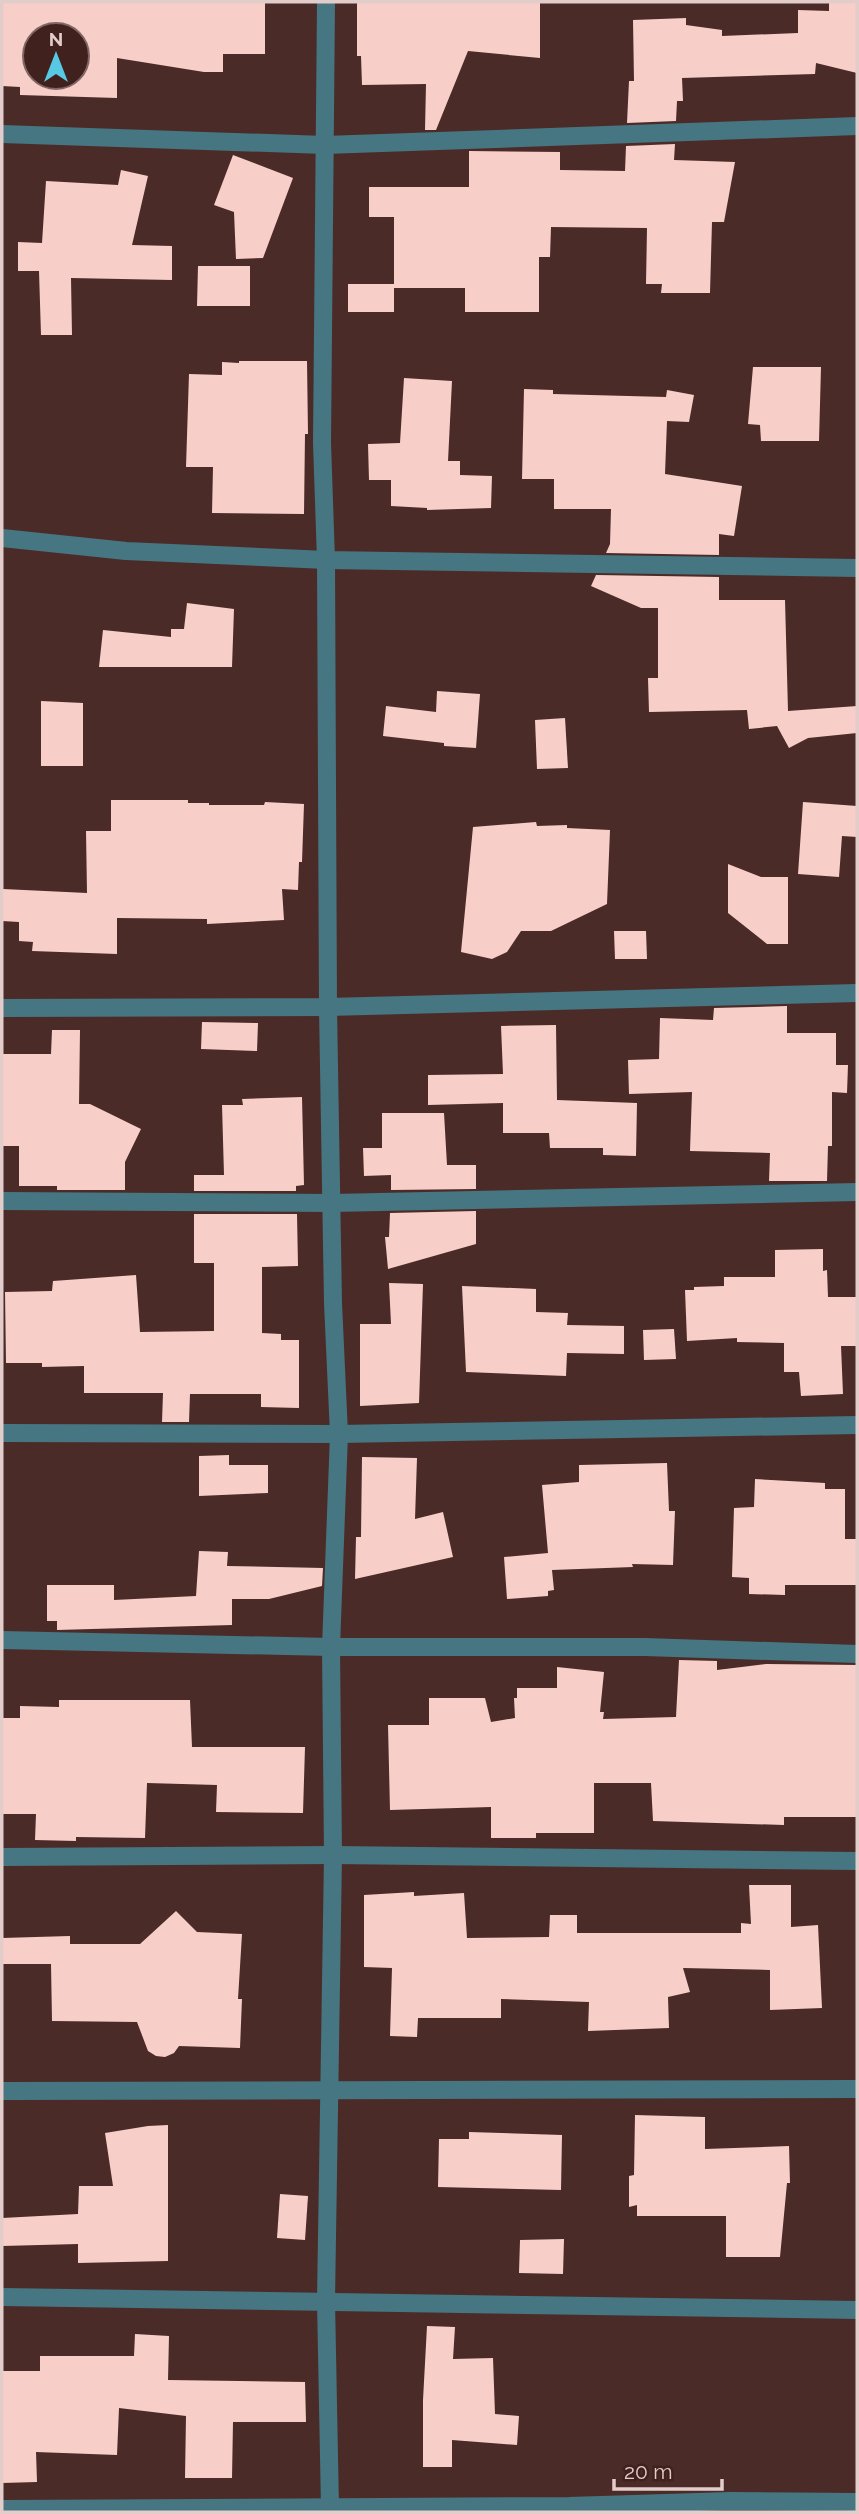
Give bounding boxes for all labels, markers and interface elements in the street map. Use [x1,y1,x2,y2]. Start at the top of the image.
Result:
north arrow [21,21,91,91]
text: N [49,28,63,50]
scale bar [614,2448,722,2492]
text: 20 m [624,2459,672,2484]

